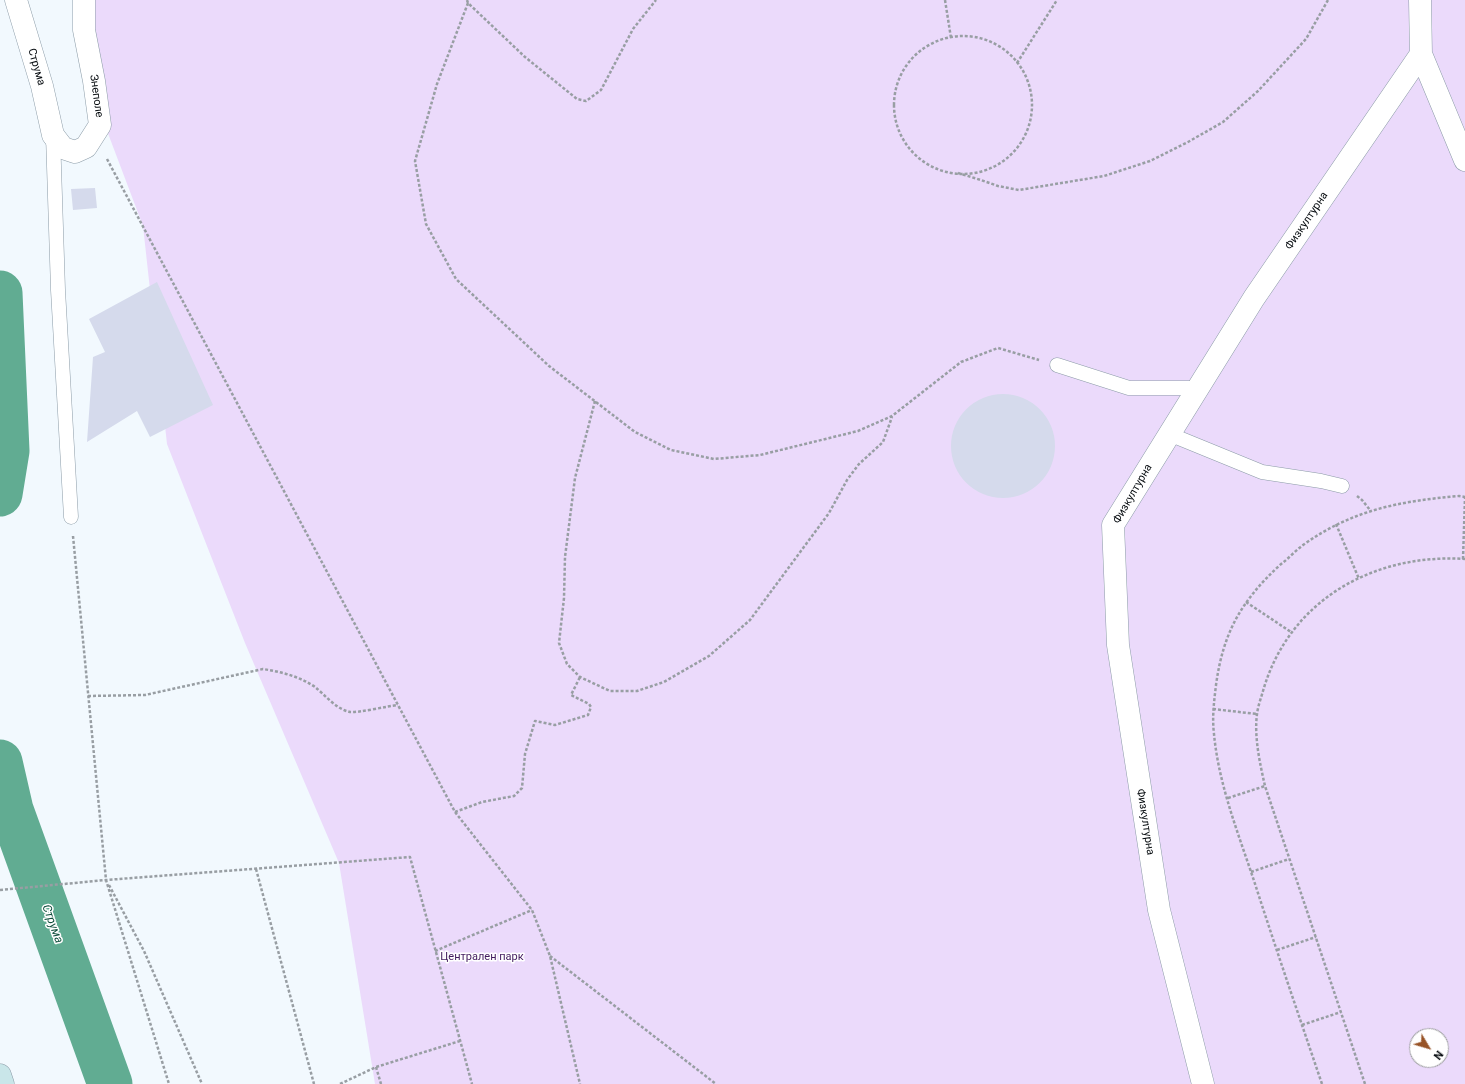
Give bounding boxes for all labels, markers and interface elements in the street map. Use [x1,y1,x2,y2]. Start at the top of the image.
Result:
street label: Струма [24,47,48,87]
street label: Знеполе [86,74,106,118]
street label: Физкултурна [1283,190,1331,252]
street label: Физкултурна [1111,462,1155,526]
street label: Физкултурна [1133,788,1157,856]
water label: Струма [38,903,66,945]
park label: Централен парк [440,950,524,964]
north arrow [1409,1028,1449,1068]
text: N [1431,1048,1446,1062]

